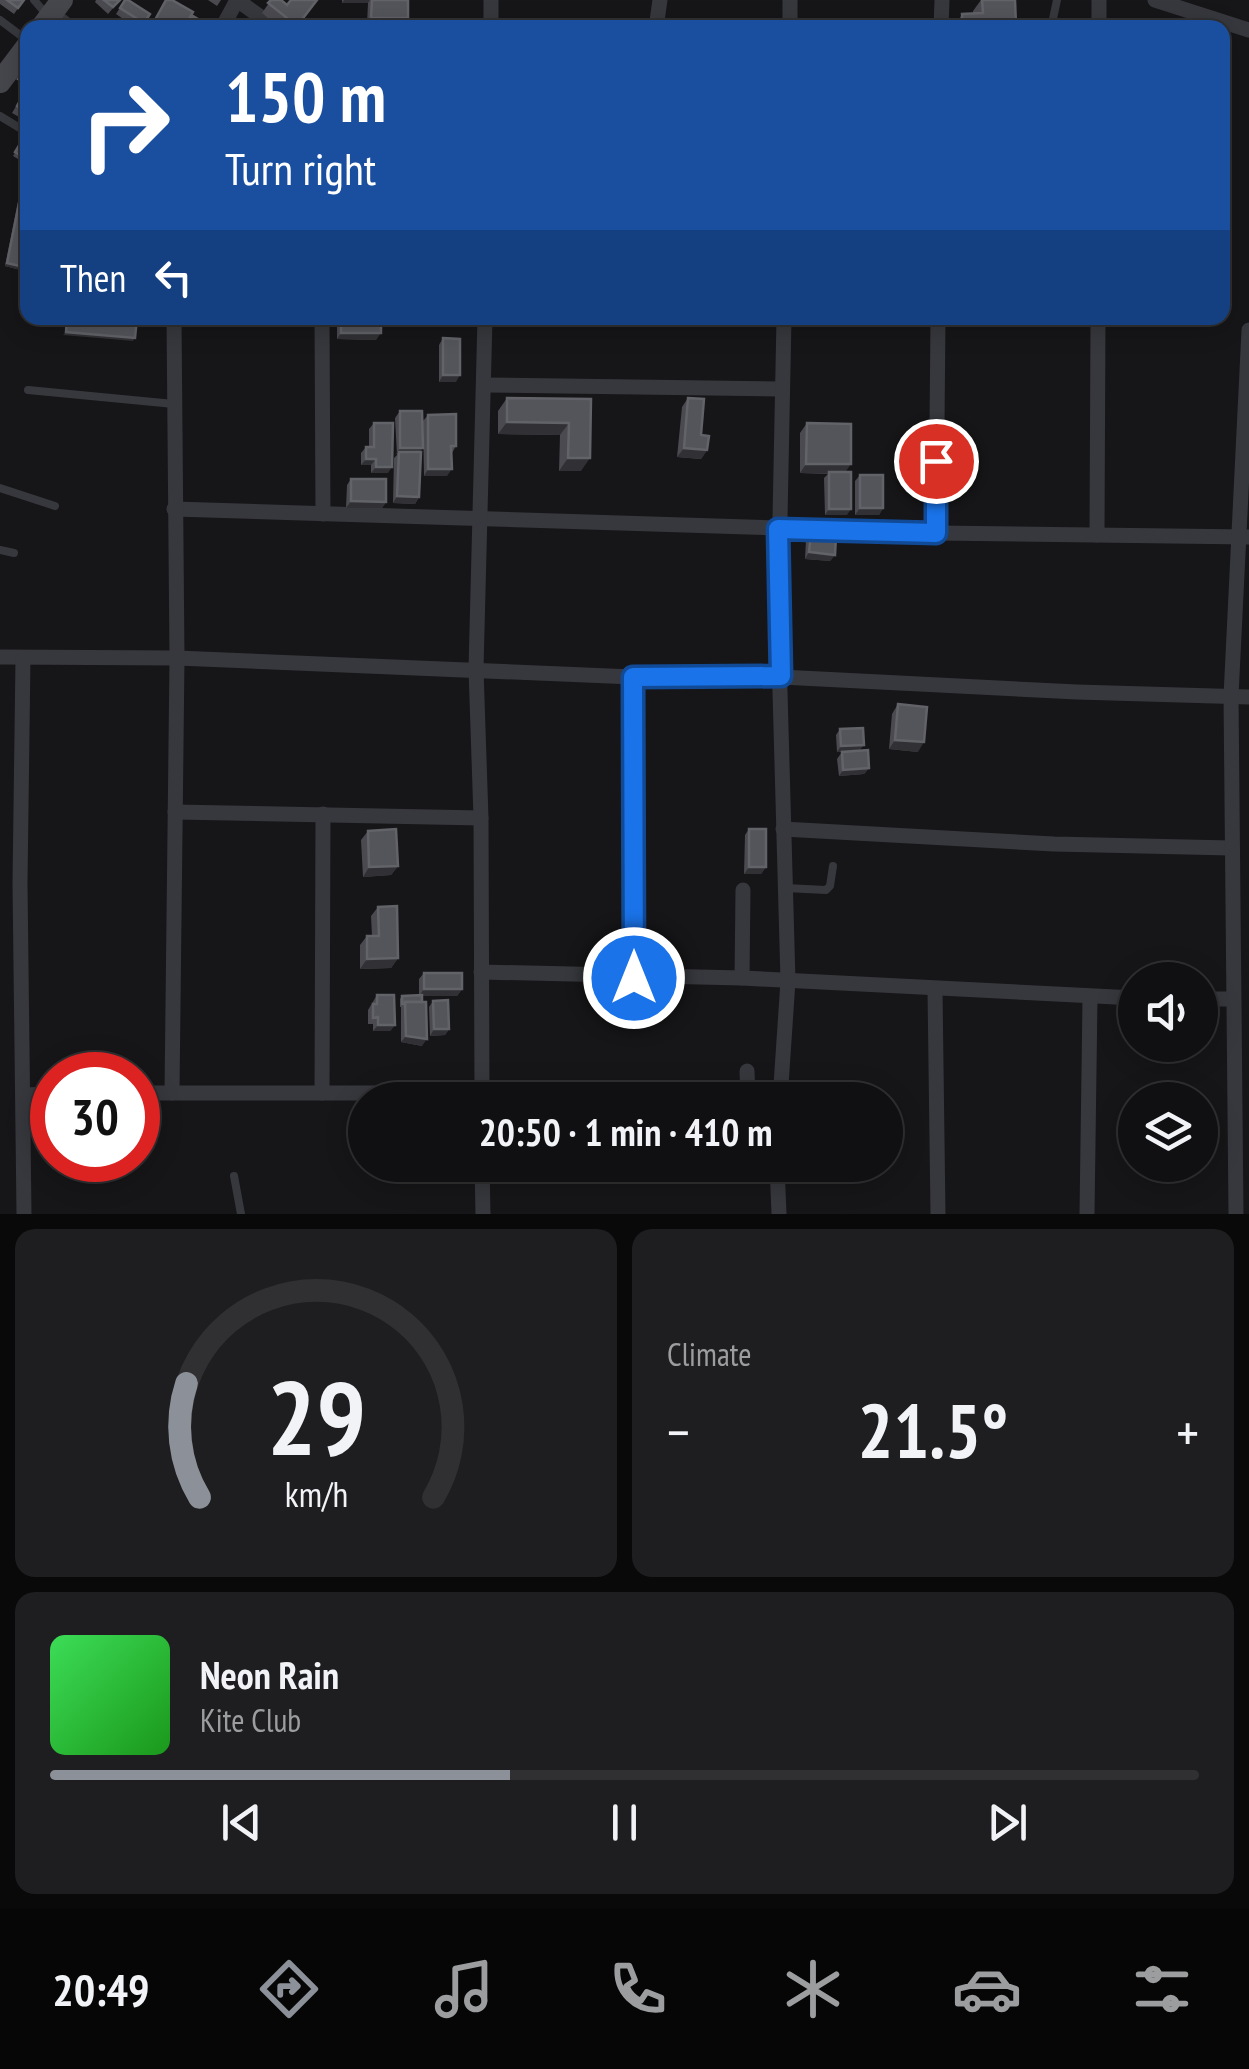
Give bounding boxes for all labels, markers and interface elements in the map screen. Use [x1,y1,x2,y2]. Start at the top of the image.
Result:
text: 150 m [225,51,386,141]
icon: right [60,60,190,190]
text: Turn right [225,139,376,197]
icon: left [146,250,201,305]
text: Then [60,253,126,302]
pin [894,419,979,504]
icon: arrive [909,434,964,489]
position arrow [582,926,686,1030]
map controls [1118,962,1218,1182]
button: sound [1118,962,1218,1062]
speed limit sign: 30 [30,1052,160,1182]
button: layers [1118,1082,1218,1182]
text: 20:50 · 1 min · 410 m [479,1107,772,1156]
text: Climate [667,1333,751,1375]
text: 29 [266,1349,366,1484]
text: 21.5° [858,1382,1008,1479]
text: − [667,1396,690,1467]
text: + [1176,1396,1199,1467]
text: km/h [284,1471,348,1517]
text: Neon Rain [200,1650,339,1699]
text: Kite Club [200,1699,301,1741]
icon: previous [214,1795,269,1850]
icon: pause [597,1795,652,1850]
icon: next [980,1795,1035,1850]
icon: directions [254,1954,324,2024]
icon: music [429,1954,499,2024]
icon: phone [603,1954,673,2024]
icon: climate [778,1954,848,2024]
icon: car [952,1954,1022,2024]
icon: filters [1127,1954,1197,2024]
text: 20:49 [52,1960,150,2018]

